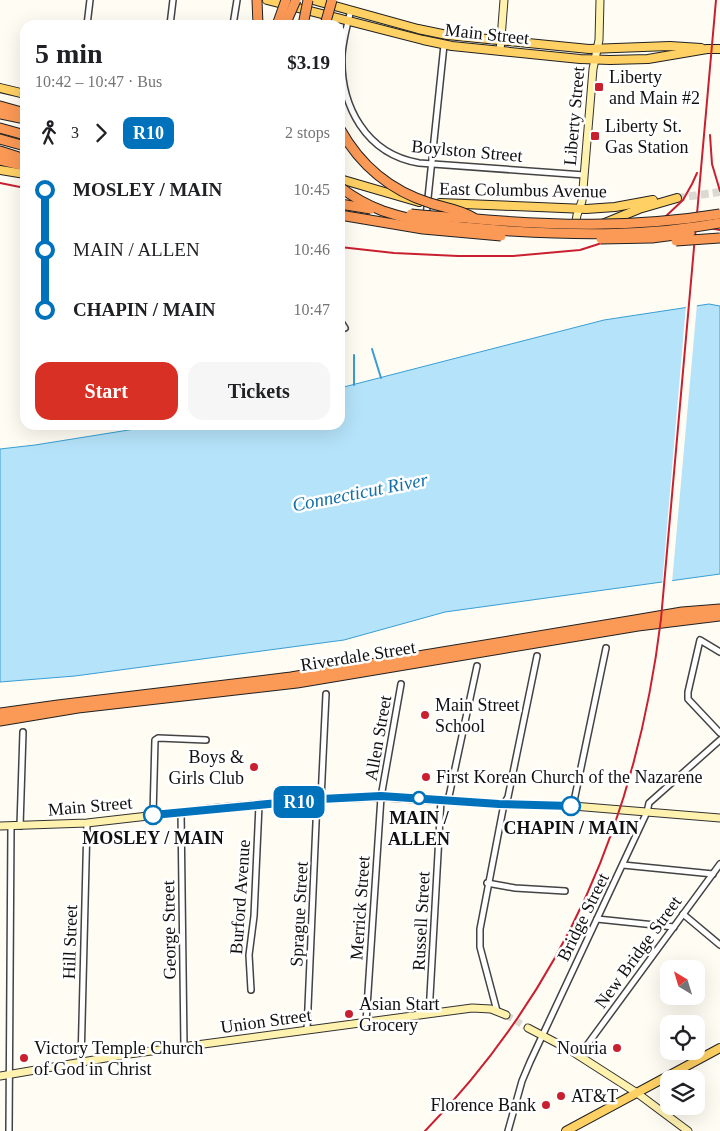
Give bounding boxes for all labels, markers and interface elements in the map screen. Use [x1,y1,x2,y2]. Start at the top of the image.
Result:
street label: Main Street [444,20,530,48]
text: 5 min [35,38,103,69]
text: $3.19 [287,52,330,73]
street label: Liberty Street [560,66,588,166]
place label: Liberty and Main #2 [609,67,700,108]
text: 10:42 – 10:47 · Bus [35,73,162,90]
marker: Liberty and Main #2 [593,81,605,93]
place label: Liberty St. Gas Station [605,116,689,157]
icon: walk [35,119,63,147]
icon: forward [87,119,115,147]
text: R10 [133,123,164,143]
text: 3 [71,124,79,141]
text: 2 stops [285,124,330,141]
marker: Liberty St. Gas Station [589,130,601,142]
street label: Boylston Street [411,136,523,166]
text: MOSLEY / MAIN [73,179,222,200]
street label: East Columbus Avenue [439,179,607,201]
text: 10:45 [294,181,330,198]
text: MAIN / ALLEN [73,239,200,260]
text: 10:46 [294,241,330,258]
text: CHAPIN / MAIN [73,299,216,320]
text: 10:47 [294,301,330,318]
button: Start [35,362,178,420]
button: Tickets [188,362,330,420]
water label: Connecticut River [290,468,430,515]
street label: Riverdale Street [299,637,417,675]
street label: Allen Street [361,694,395,782]
place label: Main Street School [435,695,519,736]
marker: Main Street School [419,709,431,721]
place label: Boys & Girls Club [168,747,244,788]
marker: Boys & Girls Club [248,761,260,773]
place label: First Korean Church of the Nazarene [436,767,702,787]
marker: First Korean Church of the Nazarene [420,771,432,783]
line badge: R10 [270,786,328,818]
marker: MAIN / ALLEN [412,791,426,805]
street label: Main Street [47,792,133,820]
text: R10 [284,792,315,812]
marker: CHAPIN / MAIN [561,796,581,816]
marker: MOSLEY / MAIN [143,805,163,825]
place label: MAIN / ALLEN [388,808,450,849]
place label: CHAPIN / MAIN [504,818,639,838]
place label: MOSLEY / MAIN [82,828,224,848]
street label: Burford Avenue [226,839,254,955]
street label: Merrick Street [346,855,374,961]
street label: Sprague Street [286,861,312,967]
street label: Bridge Street [553,870,613,964]
street label: Russell Street [408,871,434,971]
street label: George Street [158,880,180,980]
street label: New Bridge Street [591,892,685,1012]
street label: Hill Street [59,904,81,980]
north arrow [660,960,705,1005]
map controls [660,960,705,1115]
place label: Asian Start Grocery [359,994,440,1035]
street label: Union Street [219,1005,313,1037]
marker: Asian Start Grocery [343,1008,355,1020]
button: locate [660,1015,705,1060]
place label: Victory Temple Church of God in Christ [34,1038,203,1079]
place label: Nouria [557,1038,607,1058]
marker: Nouria [611,1042,623,1054]
marker: Victory Temple Church of God in Christ [18,1052,30,1064]
button: layers [660,1070,705,1115]
place label: AT&T [571,1086,618,1106]
marker: AT&T [555,1090,567,1102]
place label: Florence Bank [431,1095,536,1115]
marker: Florence Bank [540,1099,552,1111]

